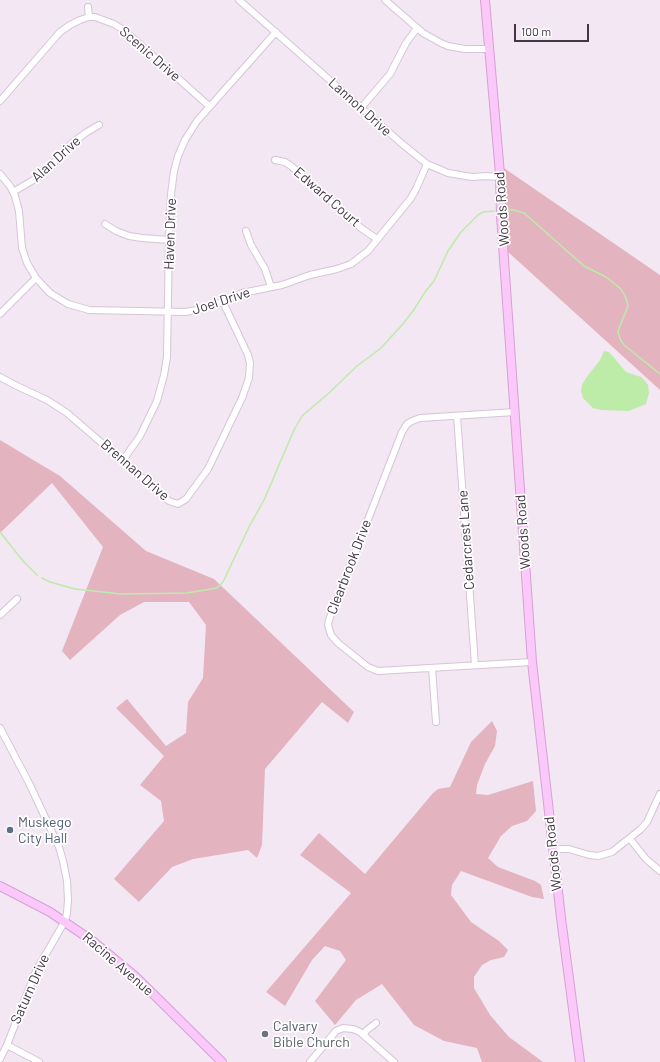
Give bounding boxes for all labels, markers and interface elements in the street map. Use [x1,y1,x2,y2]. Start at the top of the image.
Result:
scale bar [516,16,591,42]
street label: Scenic Drive [116,23,184,85]
text: 100 m [521,24,551,38]
street label: Lannon Drive [325,74,395,140]
street label: Alan Drive [28,133,84,185]
street label: Edward Court [290,164,364,230]
street label: Woods Road [491,171,513,247]
street label: Haven Drive [160,198,180,270]
street label: Joel Drive [190,284,252,318]
street label: Brennan Drive [97,436,173,504]
street label: Cedarcrest Lane [454,490,478,590]
street label: Woods Road [512,494,534,570]
street label: Clearbrook Drive [323,517,375,617]
place label: Muskego City Hall [18,814,72,846]
street label: Woods Road [541,816,565,892]
marker: Muskego City Hall [5,825,15,835]
street label: Racine Avenue [79,929,157,999]
street label: Saturn Drive [7,952,53,1026]
place label: Calvary Bible Church [273,1018,350,1050]
marker: Calvary Bible Church [260,1029,270,1039]

